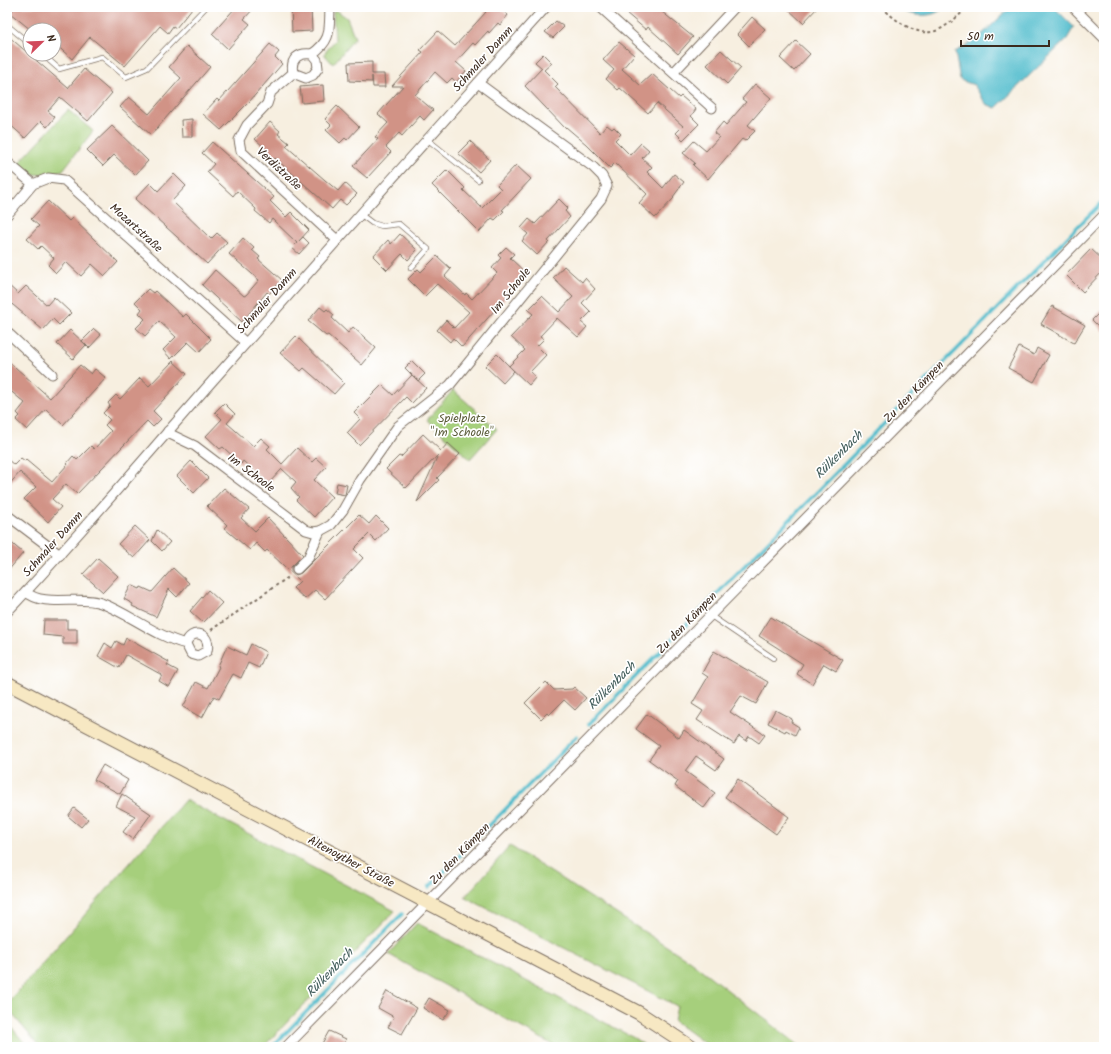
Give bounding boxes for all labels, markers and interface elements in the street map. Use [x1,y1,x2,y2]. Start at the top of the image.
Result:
street label: Schmaler Damm [448,21,518,96]
north arrow [22,22,62,62]
scale bar [961,22,1049,48]
text: 50 m [967,27,994,46]
text: N [41,32,60,45]
street label: Verdistraße [252,143,307,196]
street label: Mozartstraße [105,199,167,258]
street label: Schmaler Damm [232,263,302,338]
street label: Im Schoole [486,263,536,319]
street label: Zu den Kämpen [879,356,949,428]
park label: Spielplatz "Im Schoole" [430,409,494,442]
water label: Rülkenbach [810,425,869,484]
street label: Im Schoole [223,449,279,498]
street label: Schmaler Damm [18,506,88,581]
street label: Zu den Kämpen [652,587,722,659]
water label: Rülkenbach [583,656,642,715]
street label: Zu den Kämpen [425,818,495,890]
street label: Altenoyther Straße [304,831,398,893]
water label: Rülkenbach [301,943,360,1002]

